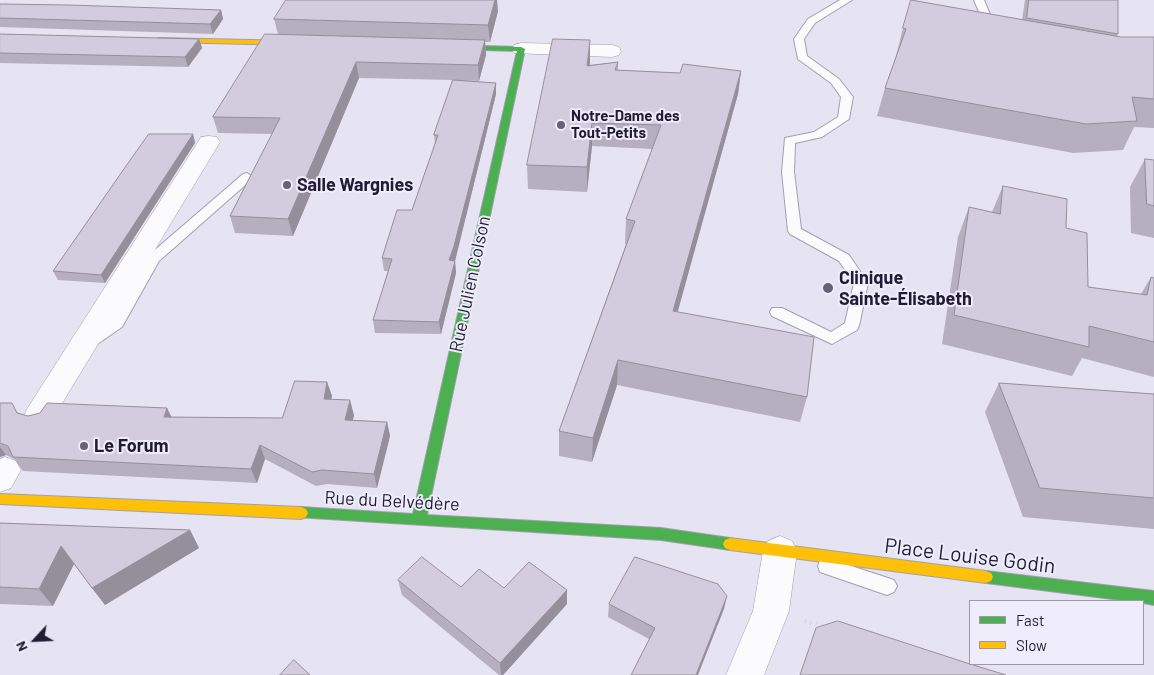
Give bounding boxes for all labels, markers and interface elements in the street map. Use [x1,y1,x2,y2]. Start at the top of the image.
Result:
place label: Notre-Dame des Tout-Petits [571,107,680,142]
marker: Notre-Dame des Tout-Petits [555,119,567,131]
place label: Salle Wargnies [297,174,413,196]
marker: Salle Wargnies [281,179,293,191]
street label: Rue Julien Colson [445,214,495,354]
place label: Clinique Sainte-Élisabeth [839,267,972,310]
marker: Clinique Sainte-Élisabeth [821,281,835,295]
place label: Le Forum [94,435,169,457]
marker: Le Forum [78,440,90,452]
street label: Rue du Belvédère [324,487,460,515]
street label: Place Louise Godin [883,533,1057,579]
legend [969,600,1144,665]
text: Fast [1016,611,1044,629]
north arrow [10,615,60,665]
text: Slow [1016,636,1047,654]
text: N [11,639,31,654]

